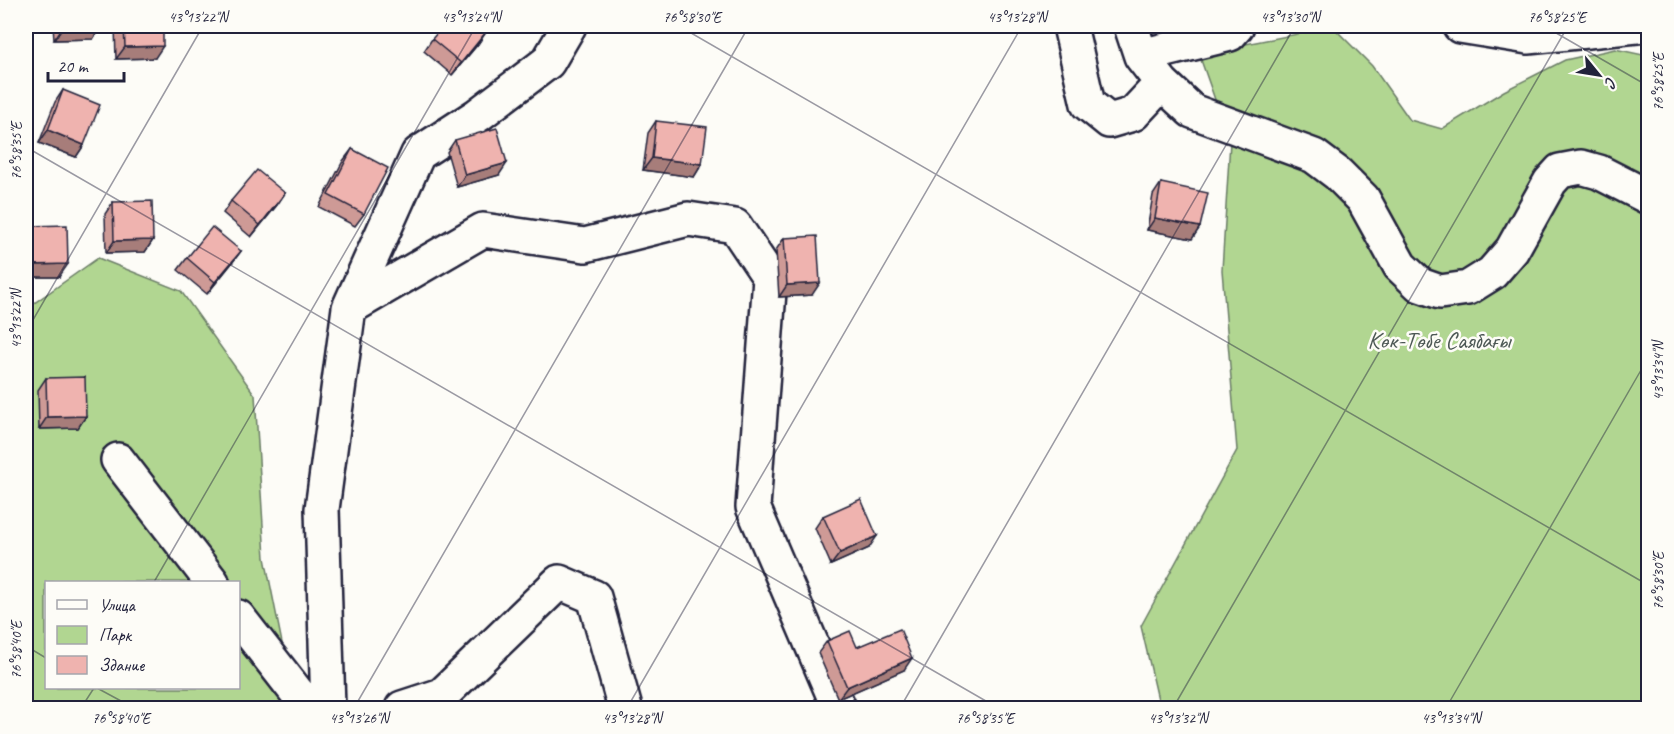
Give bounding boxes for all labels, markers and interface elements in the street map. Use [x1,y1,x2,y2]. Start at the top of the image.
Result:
text: 43°13'22"N [168,8,231,27]
text: 43°13'24"N [441,8,504,27]
text: 76°58'30"E [663,8,723,27]
text: 43°13'28"N [987,8,1050,27]
text: 43°13'30"N [1260,8,1323,27]
text: 76°58'25"E [1528,8,1588,27]
scale bar [48,45,124,83]
north arrow [1569,45,1629,105]
text: 76°58'25"E [1649,51,1668,111]
text: 20 m [57,55,90,77]
text: С [1599,74,1622,92]
text: 76°58'35"E [7,120,26,180]
text: 43°13'22"N [7,286,26,349]
park label: Көк-Төбе Саябағы [1368,325,1513,355]
text: 43°13'34"N [1649,338,1668,401]
text: 76°58'30"E [1649,550,1668,610]
legend [45,581,240,689]
text: Улица [99,594,136,616]
text: 76°58'40"E [7,619,26,679]
text: Парк [99,624,133,646]
text: Здание [99,654,145,676]
text: 76°58'40"E [92,709,152,728]
text: 43°13'26"N [329,709,392,728]
text: 43°13'28"N [602,709,665,728]
text: 76°58'35"E [956,709,1016,728]
text: 43°13'32"N [1148,709,1211,728]
text: 43°13'34"N [1421,709,1484,728]

